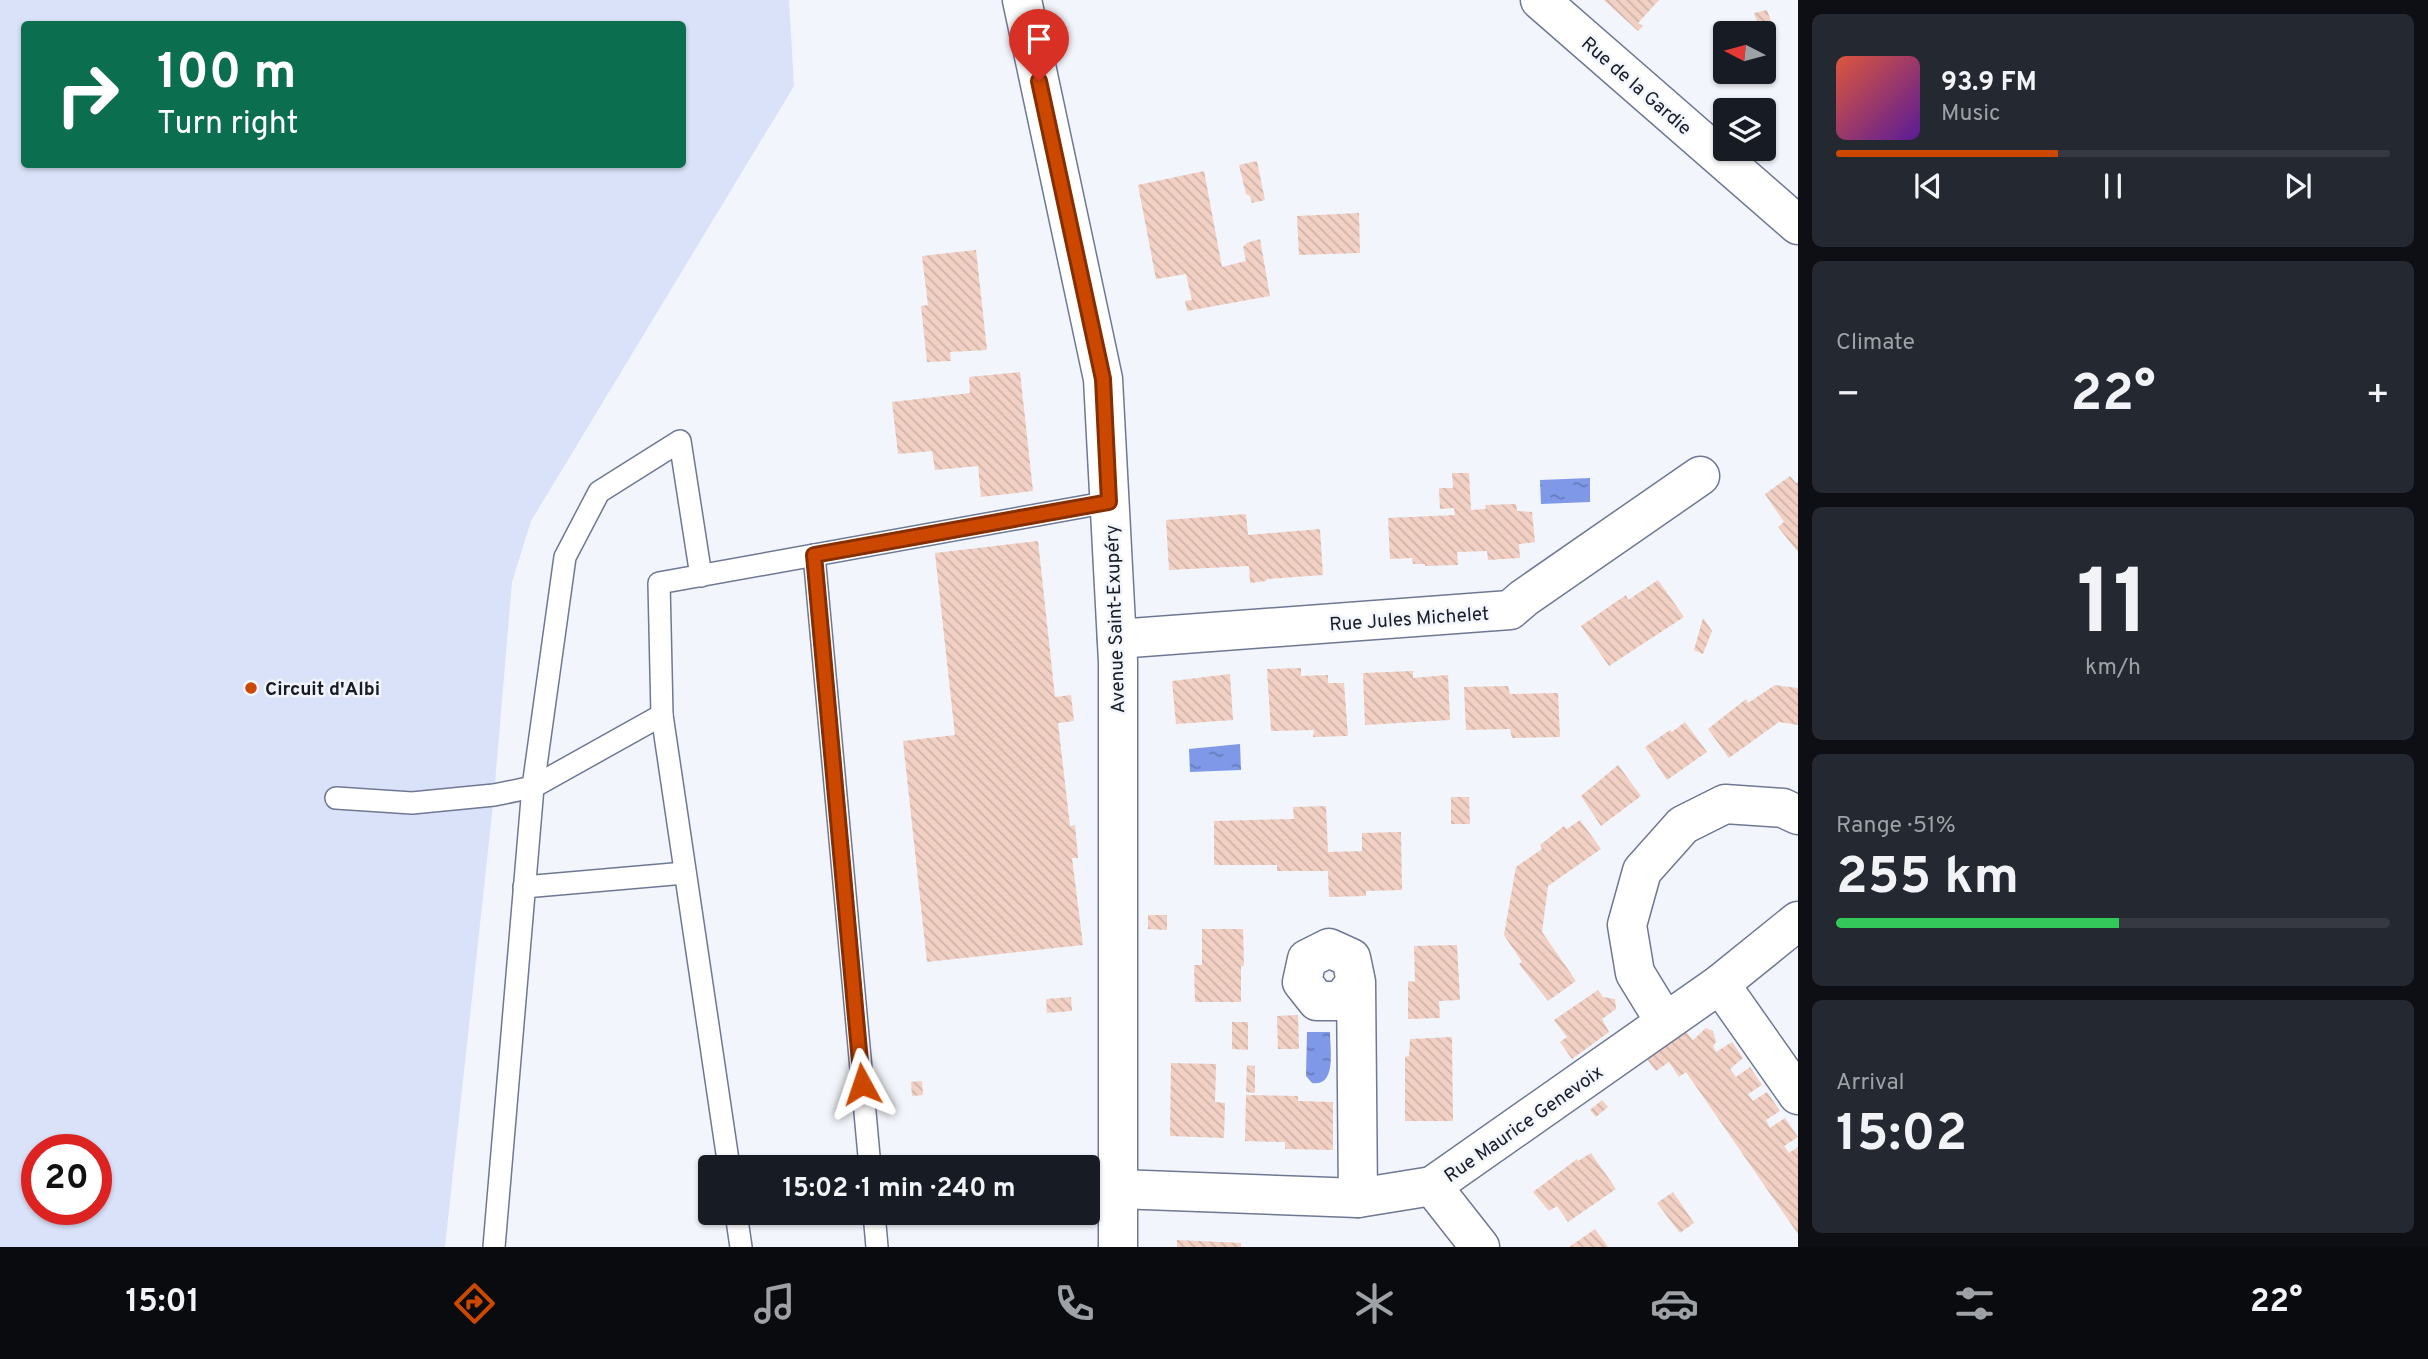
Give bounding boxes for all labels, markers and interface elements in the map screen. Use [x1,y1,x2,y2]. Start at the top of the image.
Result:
pin [1009,9,1069,81]
icon: arrive [1020,20,1058,58]
north arrow [1713,21,1776,84]
map controls [1713,21,1776,161]
street label: Rue de la Gardie [1576,32,1696,141]
text: 100 m [157,44,296,106]
icon: right [42,49,133,140]
text: 93.9 FM [1941,67,2037,100]
button: layers [1713,98,1776,161]
text: Music [1941,100,2001,129]
text: Turn right [157,105,299,145]
icon: previous [1909,167,1947,205]
icon: pause [2094,167,2132,205]
icon: next [2279,167,2317,205]
text: Climate [1836,329,1915,358]
text: 22° [2070,363,2156,429]
text: − [1836,372,1861,421]
text: + [2365,372,2390,421]
street label: Avenue Saint-Exupéry [1101,524,1131,714]
text: 11 [2077,551,2149,666]
street label: Rue Jules Michelet [1328,602,1490,638]
text: km/h [2085,654,2141,683]
place label: Circuit d'Albi [265,678,380,702]
marker: Circuit d'Albi [243,680,259,696]
text: Range · 51% [1836,812,1956,841]
text: 255 km [1836,846,2019,912]
position arrow [825,1047,899,1121]
street label: Rue Maurice Genevoix [1440,1061,1609,1189]
text: Arrival [1836,1069,1905,1098]
text: 15:02 [1836,1103,1967,1169]
speed limit sign: 20 [21,1134,112,1225]
text: 15:02 · 1 min · 240 m [782,1173,1016,1206]
icon: directions [450,1279,499,1328]
icon: music [750,1279,799,1328]
icon: phone [1050,1279,1099,1328]
icon: climate [1350,1279,1399,1328]
icon: car [1650,1279,1699,1328]
icon: filters [1950,1279,1999,1328]
text: 15:01 [125,1283,199,1323]
text: 22° [2250,1283,2302,1323]

